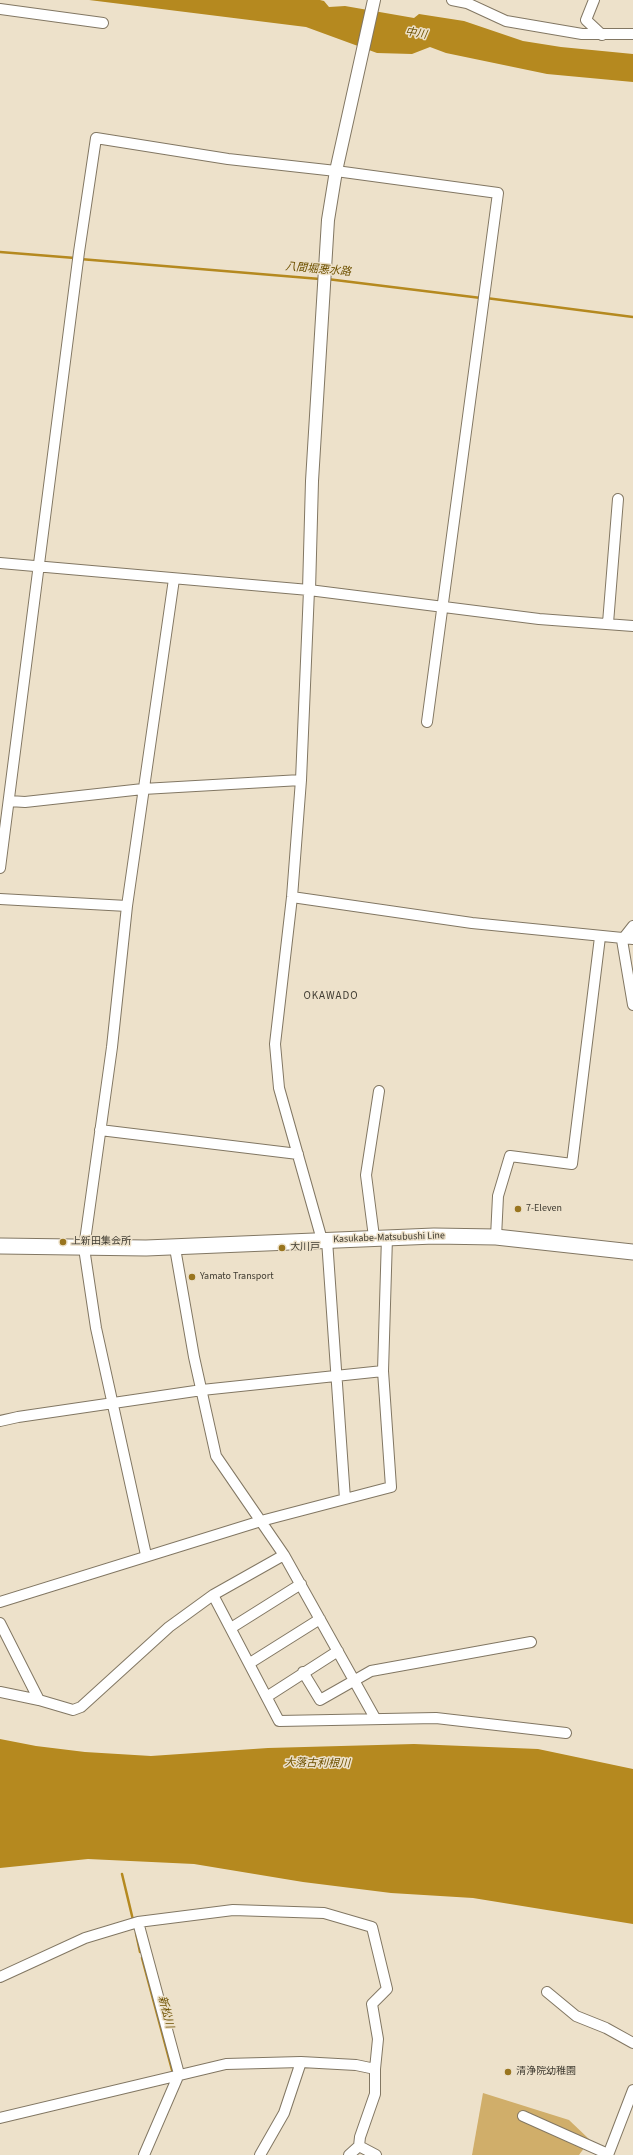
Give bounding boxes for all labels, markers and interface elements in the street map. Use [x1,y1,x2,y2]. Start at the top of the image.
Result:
water label: 中川 [404,26,428,42]
water label: 八間堀悪水路 [285,261,351,279]
district label: OKAWADO [303,990,359,1004]
place label: 7-Eleven [526,1203,562,1215]
marker: 7-Eleven [513,1204,523,1214]
street label: Kasukabe-Matsubushi Line [333,1230,445,1246]
place label: 上新田集会所 [71,1236,131,1248]
marker: 上新田集会所 [58,1237,68,1247]
place label: 大川戸 [290,1242,320,1254]
marker: 大川戸 [277,1243,287,1253]
place label: Yamato Transport [200,1271,274,1283]
marker: Yamato Transport [187,1272,197,1282]
water label: 大落古利根川 [284,1757,350,1771]
water label: 新松川 [154,1994,176,2030]
place label: 清浄院幼稚園 [516,2066,576,2078]
marker: 清浄院幼稚園 [503,2067,513,2077]

